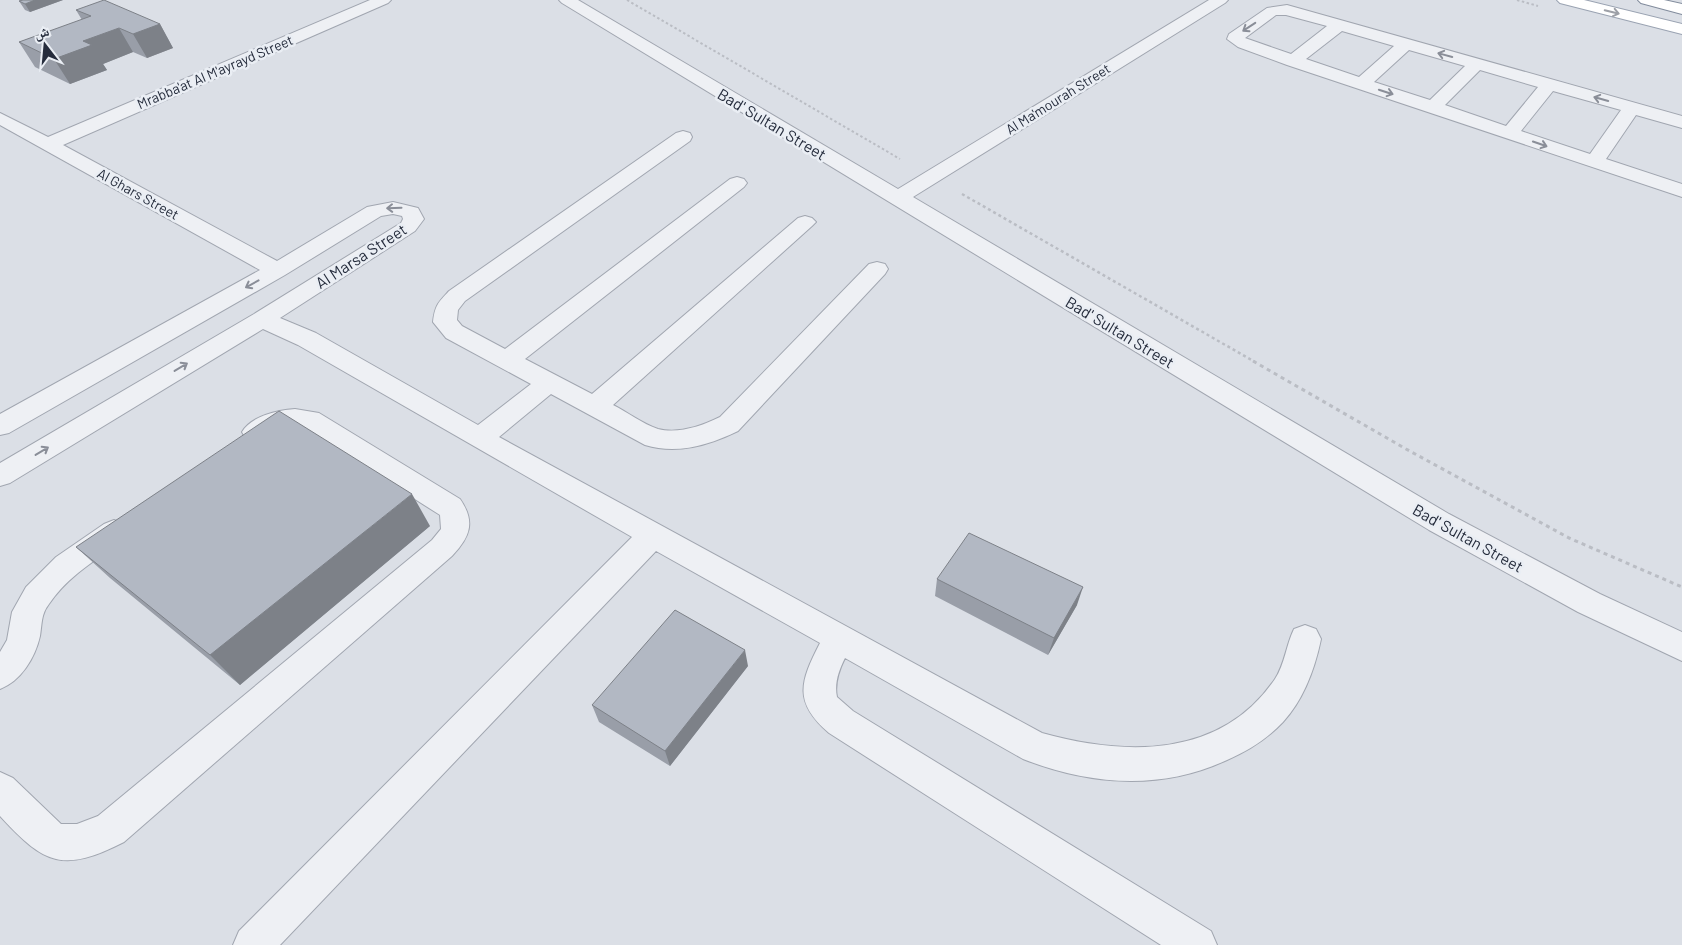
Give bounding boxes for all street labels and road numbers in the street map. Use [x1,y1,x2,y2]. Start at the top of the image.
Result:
street label: Mrabba'at Al M'ayrayd Street [134,31,295,112]
street label: Al Ma'mourah Street [1002,60,1113,138]
street label: Bad' Sultan Street [715,84,830,163]
street label: Al Ghars Street [94,164,182,223]
street label: Al Marsa Street [312,219,410,292]
street label: Bad' Sultan Street [1063,292,1178,371]
street label: Bad' Sultan Street [1410,499,1527,576]

